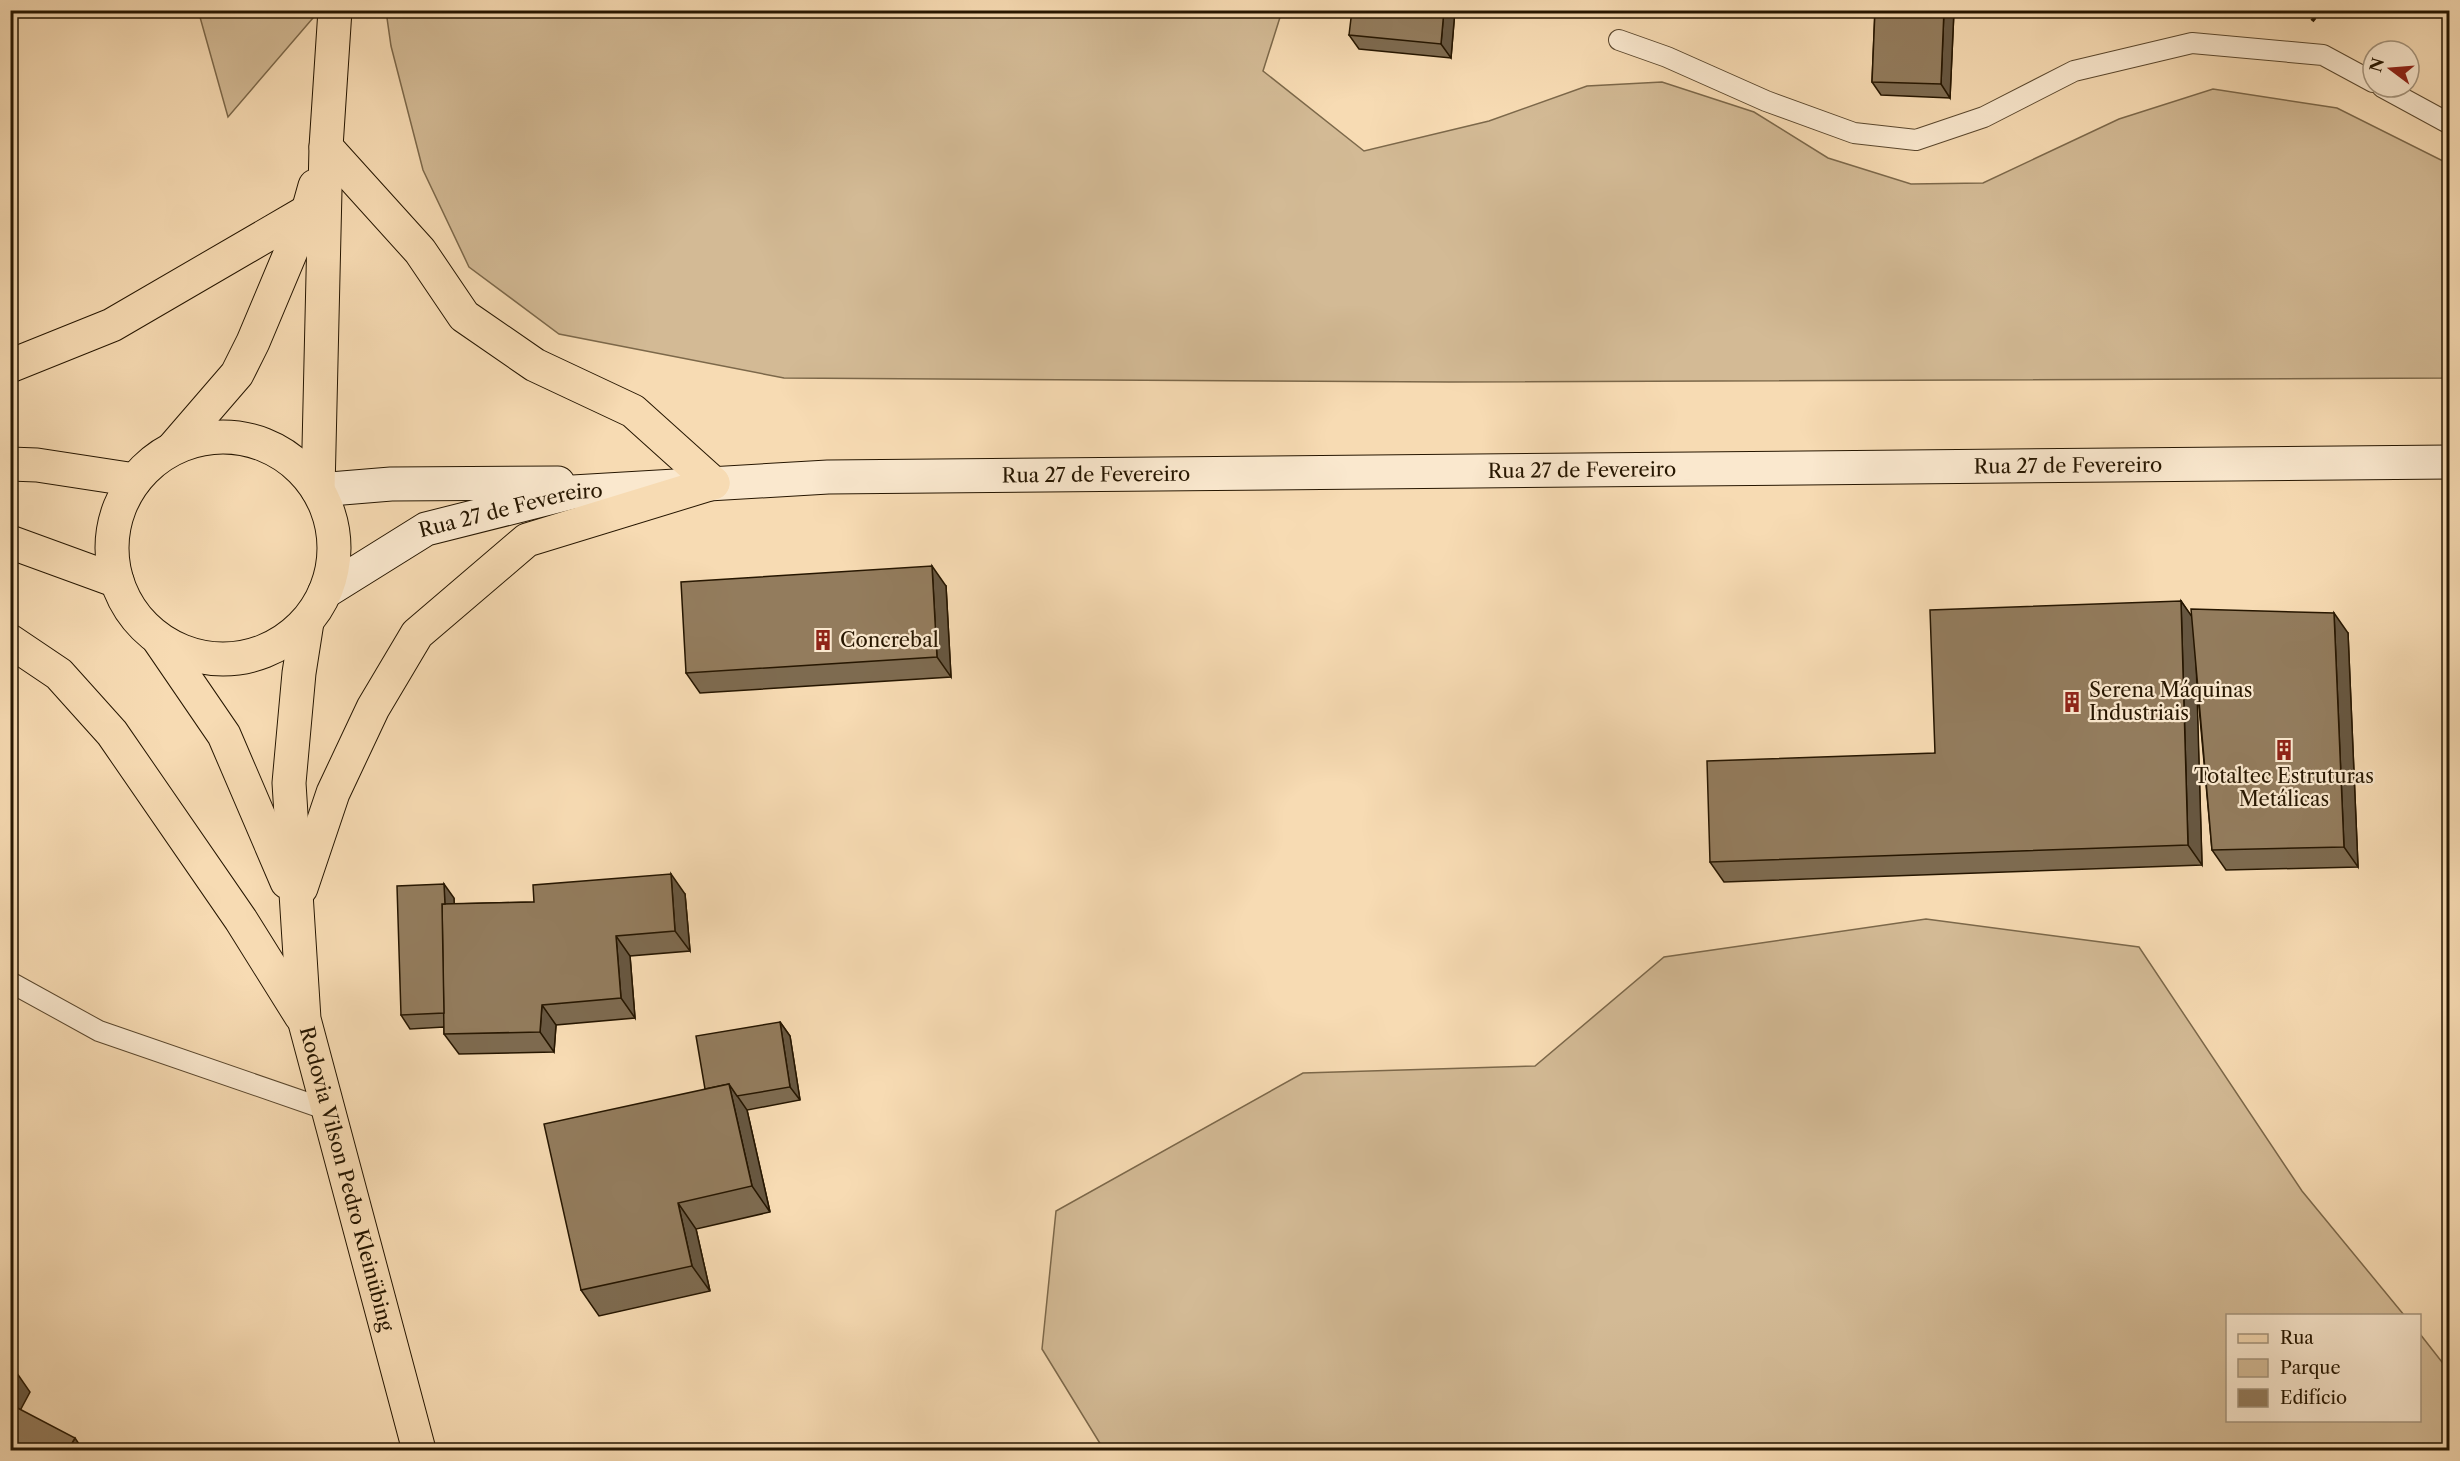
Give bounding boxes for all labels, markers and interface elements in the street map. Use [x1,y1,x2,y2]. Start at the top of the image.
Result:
north arrow [2361,39,2421,99]
text: N [2365,55,2388,74]
street label: Rua 27 de Fevereiro [1974,453,2162,478]
street label: Rua 27 de Fevereiro [1488,457,1676,483]
street label: Rua 27 de Fevereiro [1002,462,1190,487]
street label: Rua 27 de Fevereiro [416,478,603,542]
building icon: Concrebal [811,628,835,652]
place label: Concrebal [840,628,939,652]
place label: Serena Máquinas Industriais [2089,678,2253,725]
building icon: Serena Máquinas Industriais [2060,690,2084,714]
building icon: Totaltec Estruturas Metálicas [2272,738,2296,762]
place label: Totaltec Estruturas Metálicas [2194,764,2374,811]
street label: Rodovia Vilson Pedro Kleinübing [295,1024,399,1334]
legend [2226,1314,2421,1422]
text: Rua [2280,1327,2314,1349]
text: Parque [2280,1357,2341,1379]
text: Edifício [2280,1387,2347,1409]

